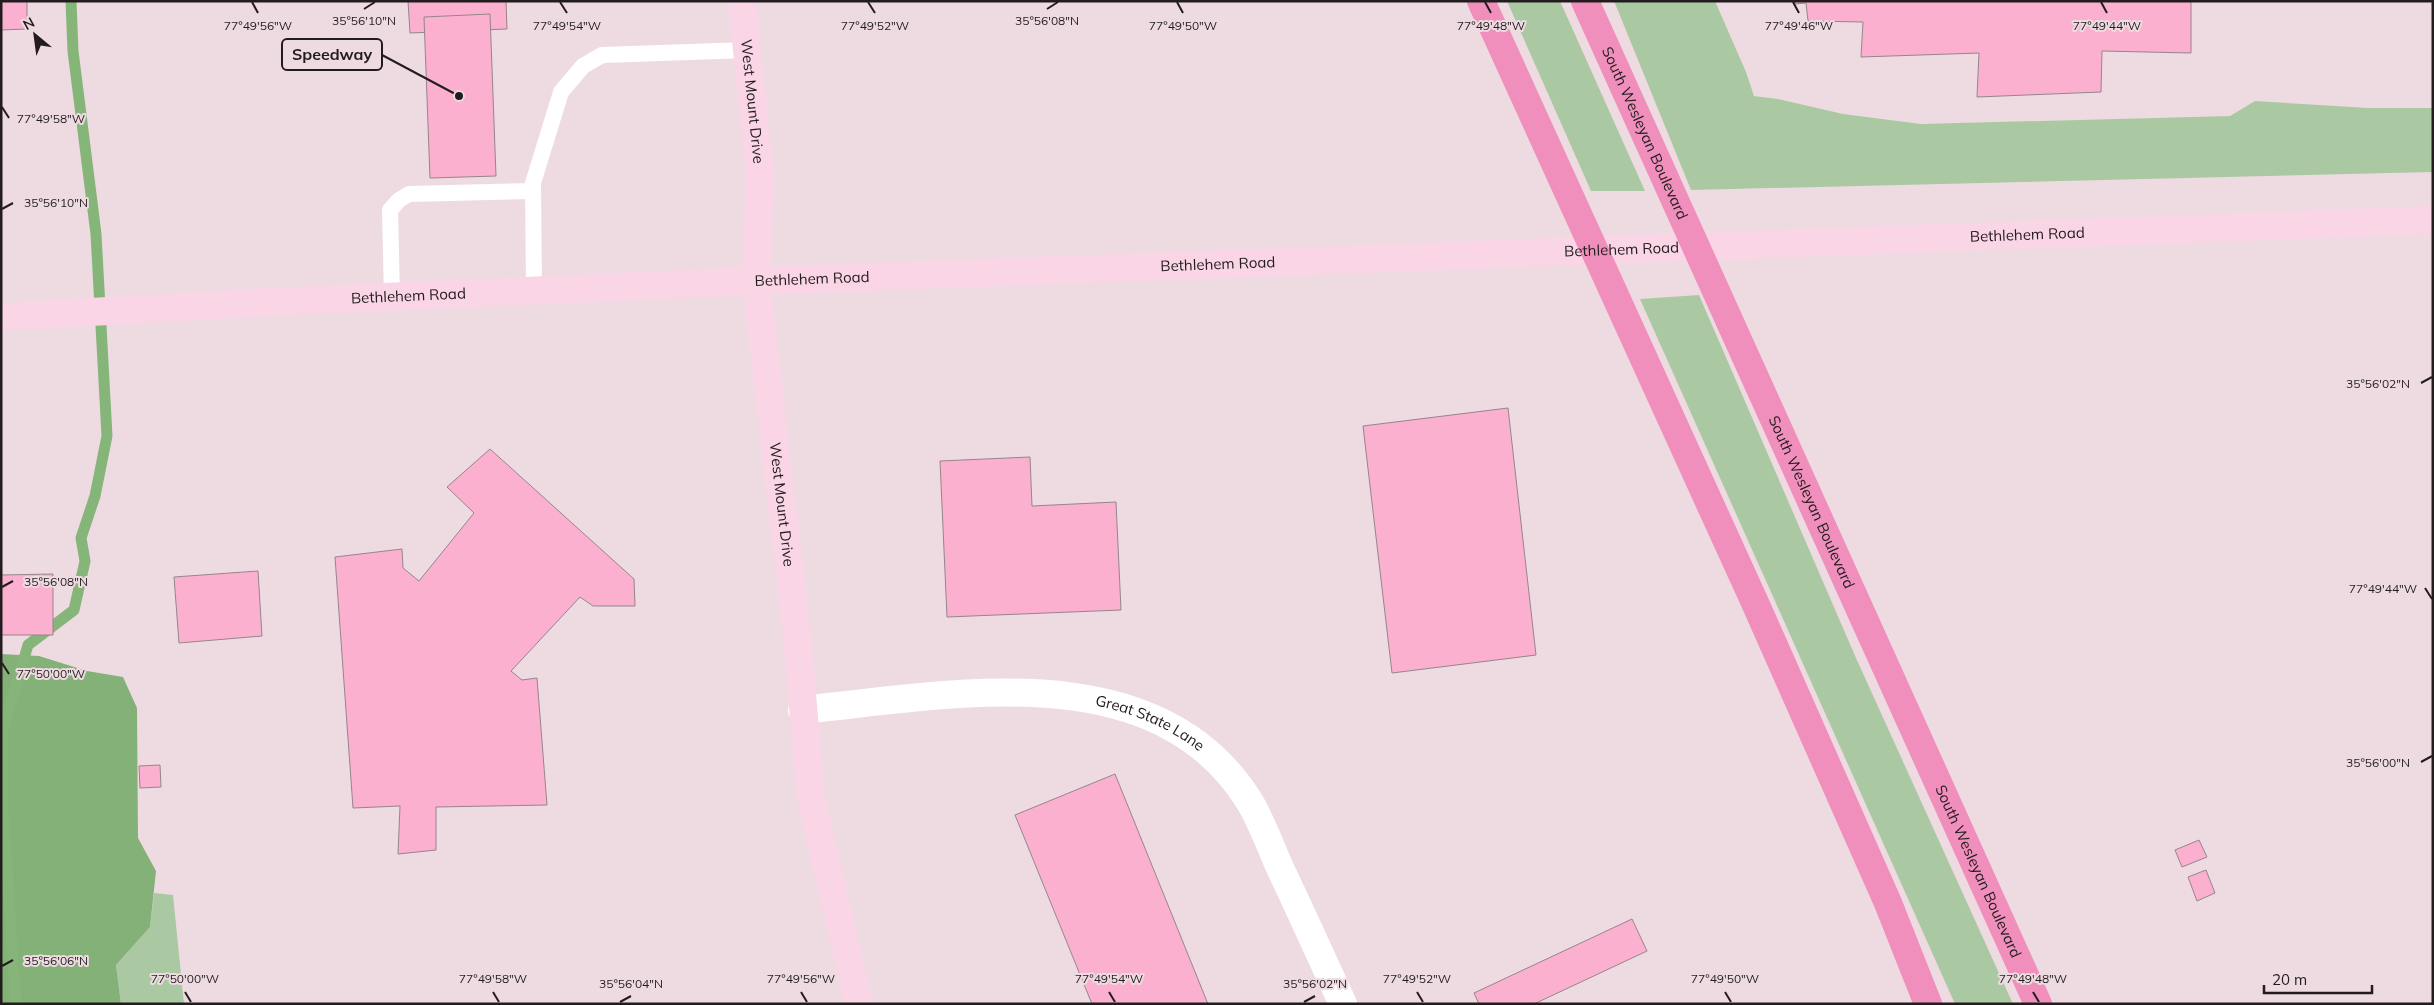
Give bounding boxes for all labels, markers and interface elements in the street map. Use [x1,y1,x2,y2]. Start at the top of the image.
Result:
north arrow [10,10,60,60]
text: N [20,13,38,34]
text: 35°56'10"N [332,13,396,28]
text: 35°56'08"N [1015,13,1079,28]
text: 77°49'56"W [224,18,292,33]
text: 77°49'54"W [533,18,601,33]
text: 77°49'52"W [841,18,909,33]
text: 77°49'50"W [1149,18,1217,33]
text: 77°49'48"W [1457,18,1525,33]
text: 77°49'46"W [1765,18,1833,33]
text: 77°49'44"W [2073,18,2141,33]
street label: West Mount Drive [737,38,769,165]
callout: Speedway [282,39,382,70]
text: Speedway [292,44,372,64]
street label: South Wesleyan Boulevard [1598,44,1692,222]
text: 77°49'58"W [17,111,85,126]
text: 35°56'10"N [24,195,88,210]
street label: Bethlehem Road [1969,223,2085,246]
street label: Bethlehem Road [1564,237,1679,261]
street label: Bethlehem Road [1160,252,1276,275]
street label: Bethlehem Road [754,267,870,290]
street label: Bethlehem Road [351,283,466,307]
text: 35°56'02"N [2346,376,2410,391]
street label: South Wesleyan Boulevard [1765,413,1859,591]
street label: West Mount Drive [766,441,799,568]
text: 35°56'08"N [24,574,88,589]
text: 77°49'44"W [2349,581,2417,596]
text: 77°50'00"W [17,666,85,681]
street label: Great State Lane [1094,691,1209,755]
text: 35°56'00"N [2346,755,2410,770]
street label: South Wesleyan Boulevard [1931,782,2026,961]
text: 35°56'06"N [24,953,88,968]
scale bar [2264,962,2372,994]
text: 20 m [2272,970,2307,989]
text: 77°50'00"W [151,971,219,986]
text: 77°49'58"W [459,971,527,986]
text: 77°49'56"W [767,971,835,986]
text: 77°49'54"W [1075,971,1143,986]
text: 77°49'52"W [1383,971,1451,986]
text: 77°49'50"W [1691,971,1759,986]
text: 77°49'48"W [1999,971,2067,986]
text: 35°56'04"N [599,976,663,991]
text: 35°56'02"N [1283,976,1347,991]

